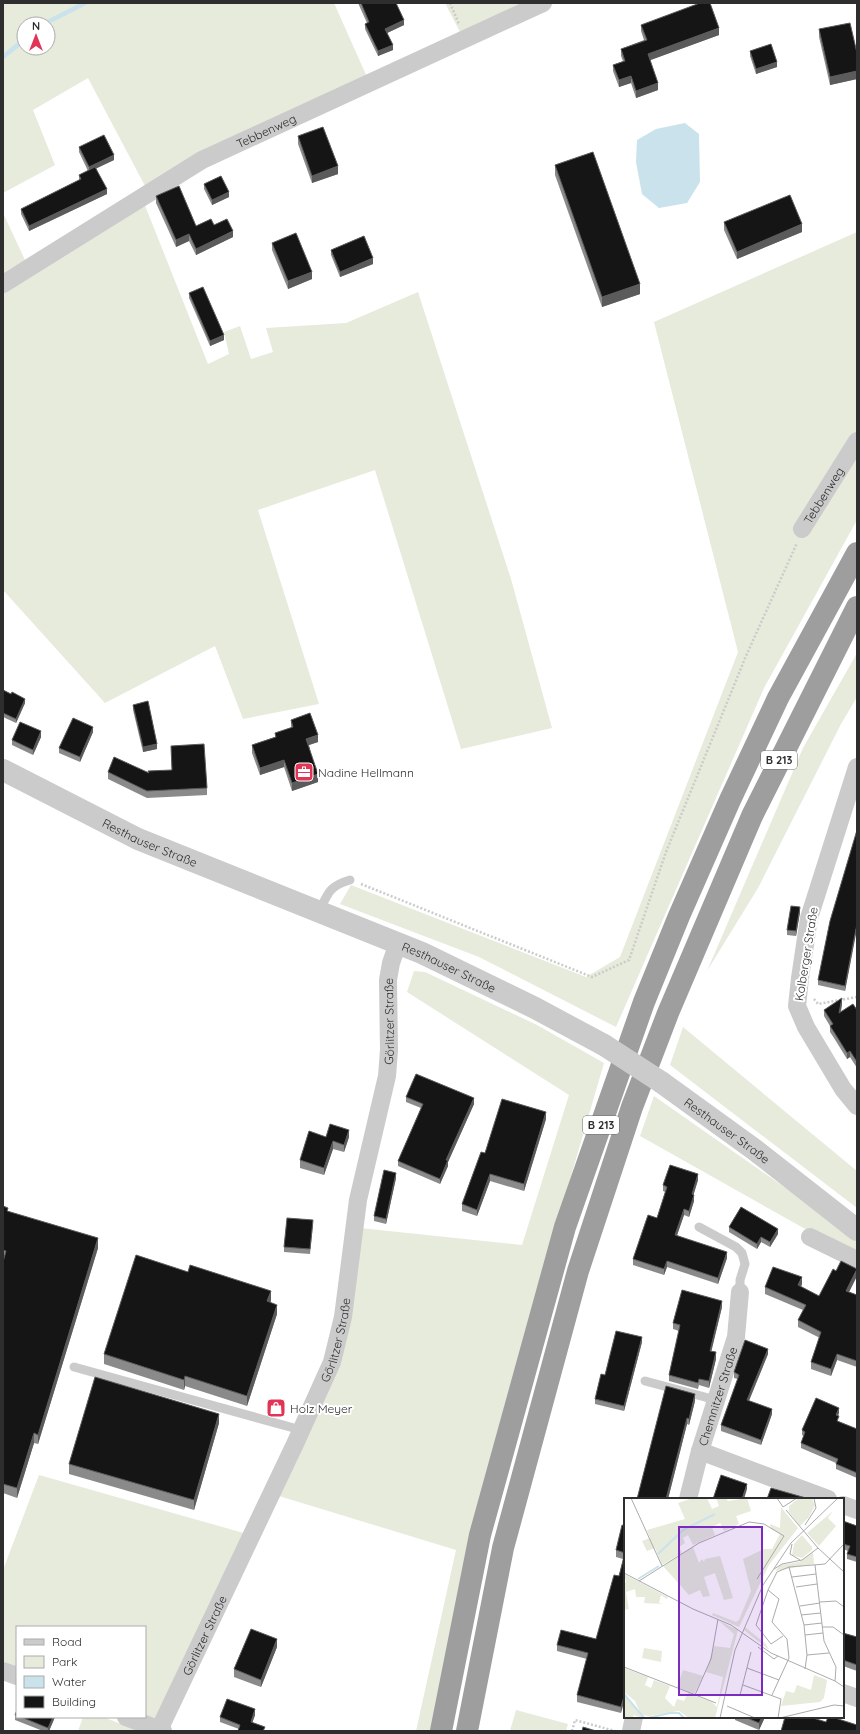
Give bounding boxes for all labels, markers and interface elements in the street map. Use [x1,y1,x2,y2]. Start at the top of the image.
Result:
north arrow [16,16,56,56]
text: N [32,19,40,33]
street label: Tebbenweg [234,110,298,151]
street label: Tebbenweg [800,464,847,526]
road number: B 213 [761,751,797,769]
office icon: Nadine Hellmann [293,761,315,783]
place label: Nadine Hellmann [318,765,414,780]
street label: Resthauser Straße [100,815,200,870]
street label: Kolberger Straße [791,906,821,1002]
street label: Resthauser Straße [400,938,499,996]
street label: Görlitzer Straße [380,978,397,1065]
street label: Resthauser Straße [682,1094,773,1167]
road number: B 213 [583,1116,619,1134]
street label: Görlitzer Straße [317,1297,353,1384]
street label: Chemnitzer Straße [695,1345,740,1448]
shop icon: Holz Meyer [265,1397,287,1419]
place label: Holz Meyer [290,1401,353,1416]
inset map [624,1498,844,1718]
street label: Görlitzer Straße [179,1593,230,1678]
legend [16,1626,146,1718]
text: Road [52,1634,82,1649]
text: Park [52,1654,77,1669]
text: Water [52,1674,87,1689]
text: Building [52,1694,96,1709]

